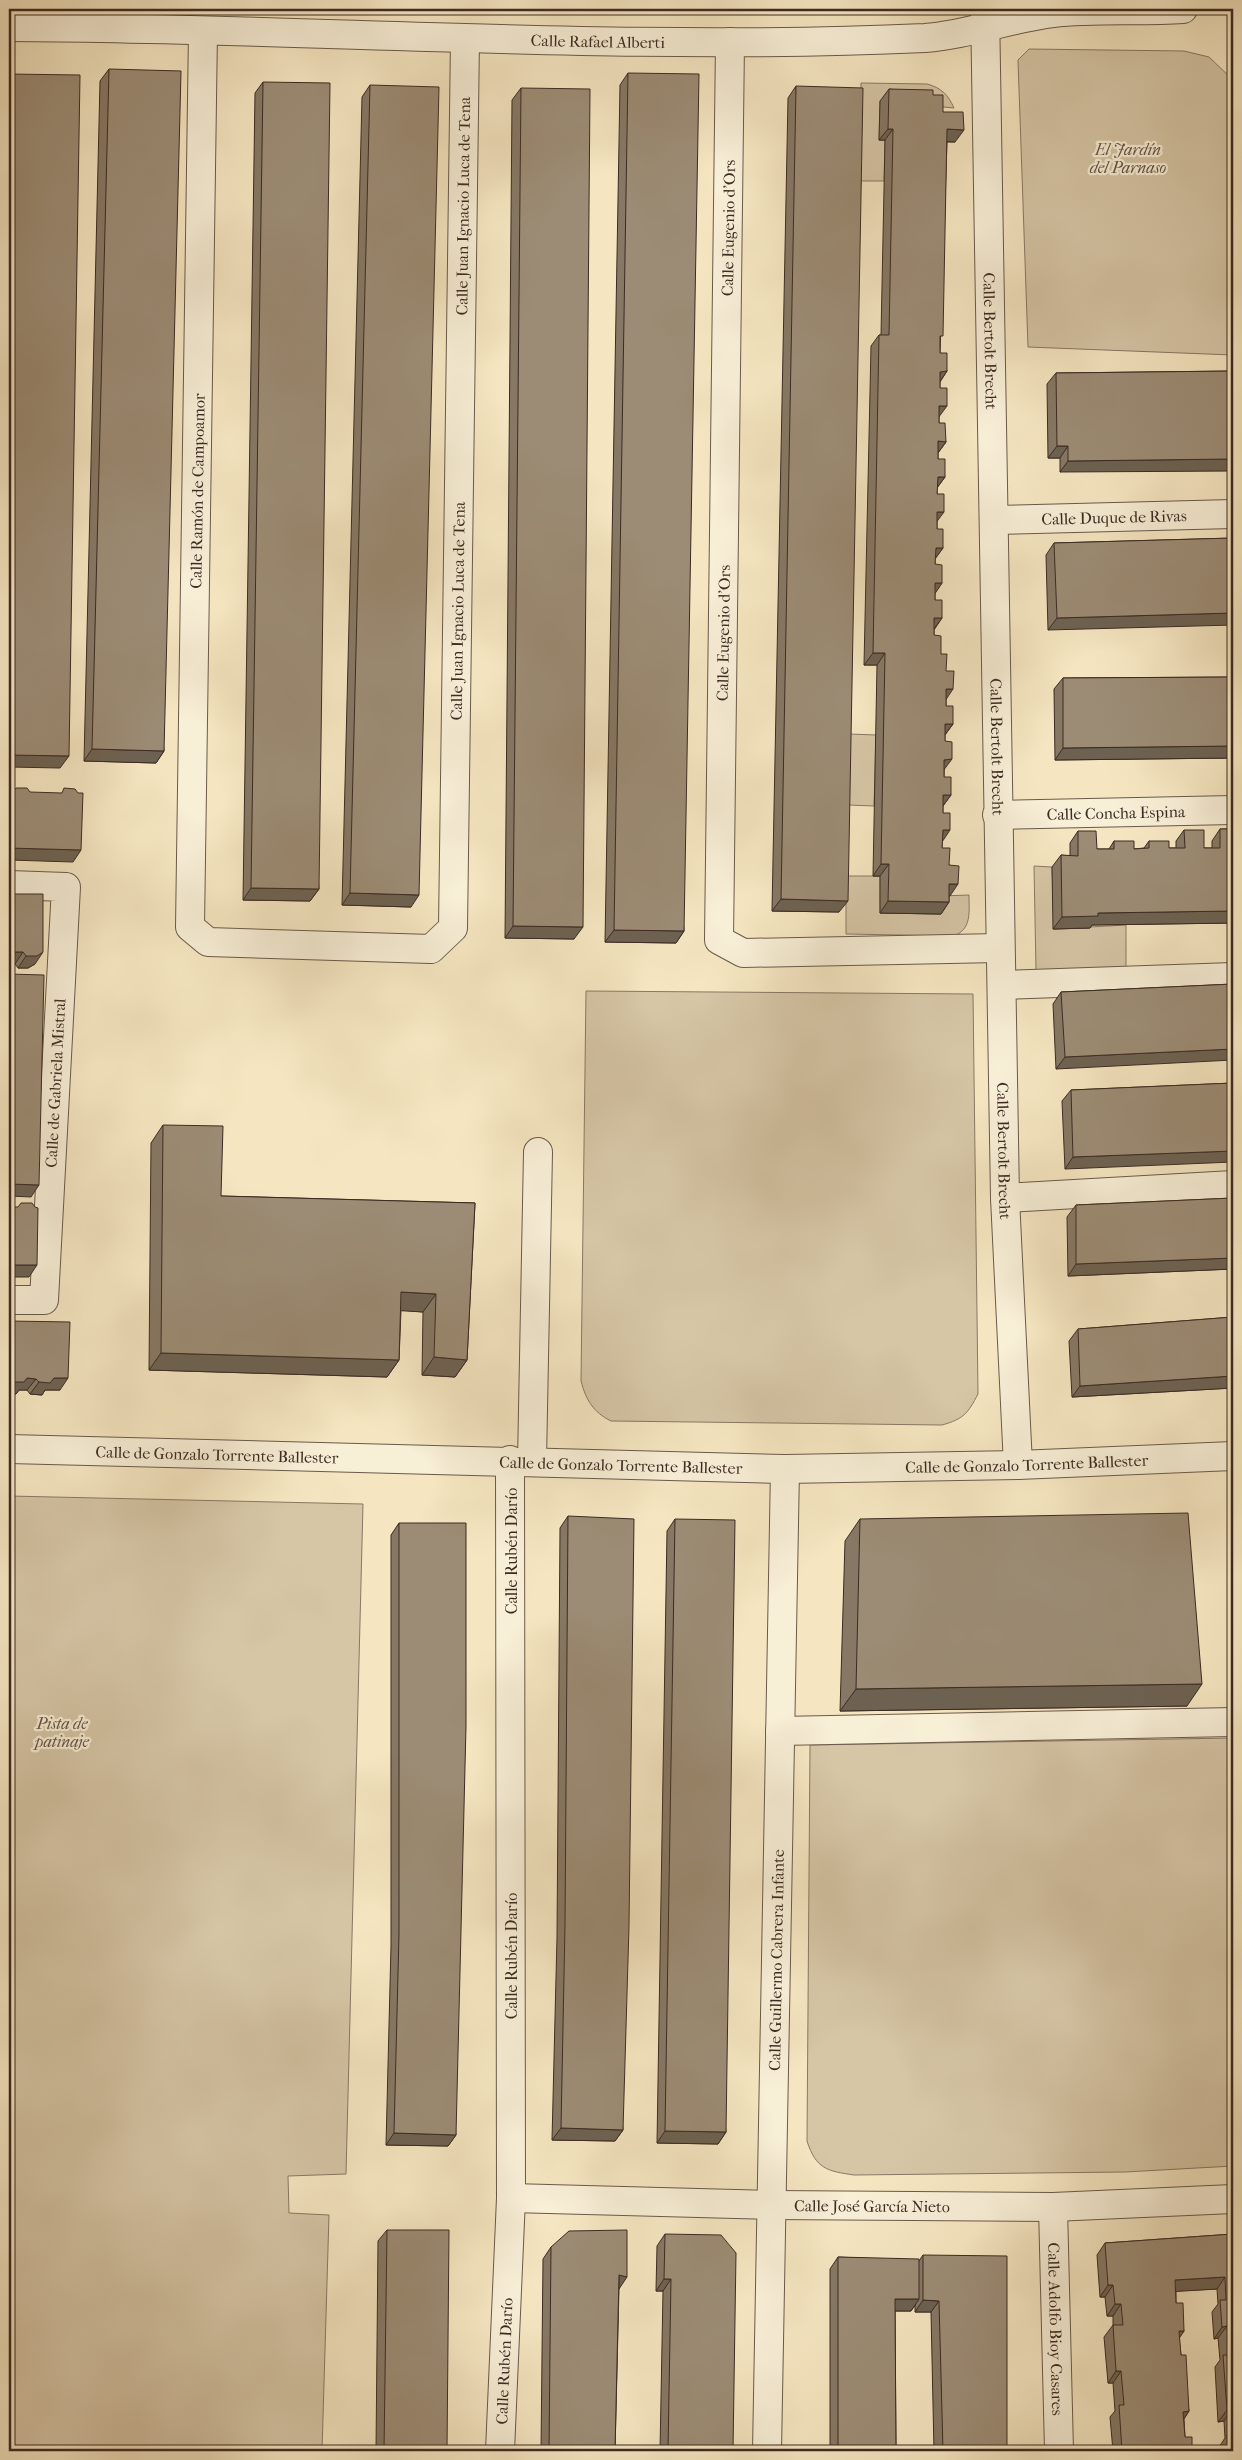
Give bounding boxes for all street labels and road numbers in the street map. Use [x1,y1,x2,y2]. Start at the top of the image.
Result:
street label: Calle Rafael Alberti [530,31,665,52]
street label: Calle Juan Ignacio Luca de Tena [452,96,474,316]
street label: Calle Eugenio d'Ors [718,160,739,296]
street label: Calle Bertolt Brecht [979,272,1001,410]
street label: Calle Ramón de Campoamor [186,393,209,589]
street label: Calle Juan Ignacio Luca de Tena [447,501,469,721]
street label: Calle Duque de Rivas [1041,506,1187,529]
street label: Calle Eugenio d'Ors [713,565,734,701]
street label: Calle Bertolt Brecht [986,678,1008,816]
street label: Calle Concha Espina [1046,802,1186,824]
street label: Calle de Gabriela Mistral [42,997,69,1168]
street label: Calle Bertolt Brecht [993,1082,1015,1220]
street label: Calle de Gonzalo Torrente Ballester [95,1442,339,1467]
street label: Calle de Gonzalo Torrente Ballester [905,1451,1149,1477]
street label: Calle de Gonzalo Torrente Ballester [499,1453,743,1478]
street label: Calle Rubén Darío [502,1488,521,1614]
street label: Calle Guillermo Cabrera Infante [765,1849,788,2071]
street label: Calle Rubén Darío [502,1893,521,2019]
street label: Calle José García Nieto [794,2196,950,2216]
street label: Calle Adolfo Bioy Casares [1044,2242,1067,2416]
street label: Calle Rubén Darío [492,2297,517,2425]

